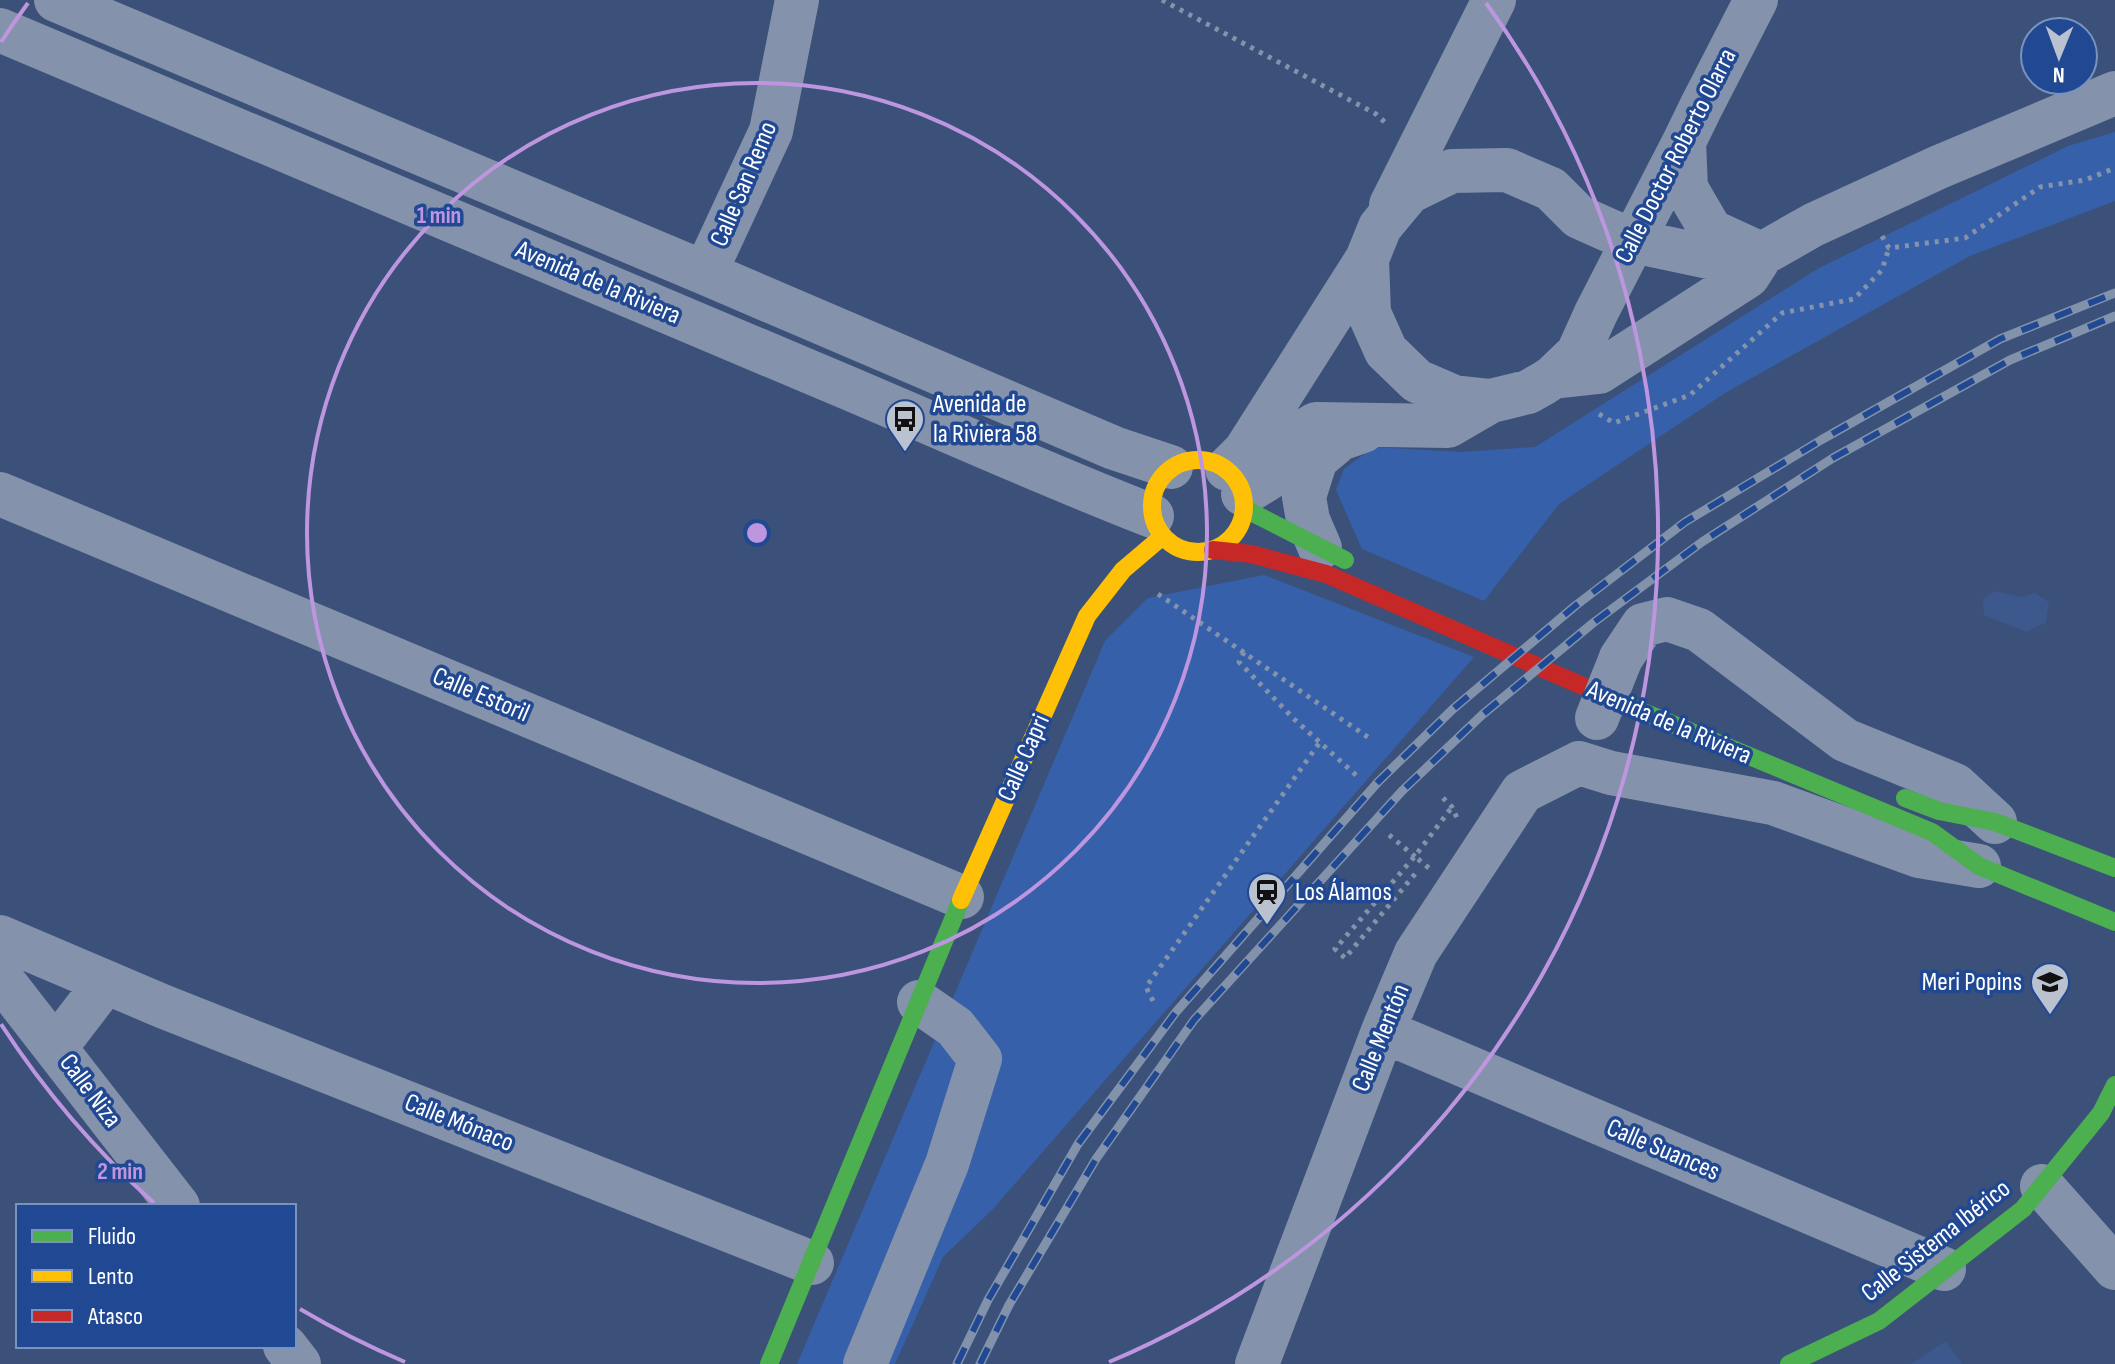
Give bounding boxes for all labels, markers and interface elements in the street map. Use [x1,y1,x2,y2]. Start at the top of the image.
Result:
north arrow [2019,16,2099,96]
street label: Calle Doctor Roberto Olarra [1608,44,1744,268]
text: N [2053,61,2065,88]
street label: Calle San Remo [704,117,784,251]
text: 1 min [417,201,461,230]
street label: Avenida de la Riviera [510,234,685,332]
place label: Avenida de la Riviera 58 [932,389,1037,450]
bus stop icon: Avenida de la Riviera 58 [884,398,926,453]
centre of rings [743,519,771,547]
street label: Calle Estoril [428,661,534,729]
street label: Avenida de la Riviera [1581,674,1756,772]
street label: Calle Capri [991,710,1057,806]
station icon: Los Álamos [1246,871,1288,926]
place label: Los Álamos [1295,877,1392,908]
school or university icon: Meri Popins [2029,961,2071,1016]
place label: Meri Popins [1922,967,2022,998]
street label: Calle Mentón [1345,980,1417,1096]
street label: Calle Niza [52,1048,128,1134]
street label: Calle Mónaco [400,1087,518,1159]
street label: Calle Suances [1602,1112,1724,1188]
text: 2 min [97,1157,143,1186]
street label: Calle Sistema Ibérico [1855,1173,2017,1309]
legend [16,1204,296,1348]
text: Fluido [88,1222,136,1251]
text: Lento [88,1262,134,1291]
text: Atasco [87,1302,143,1331]

